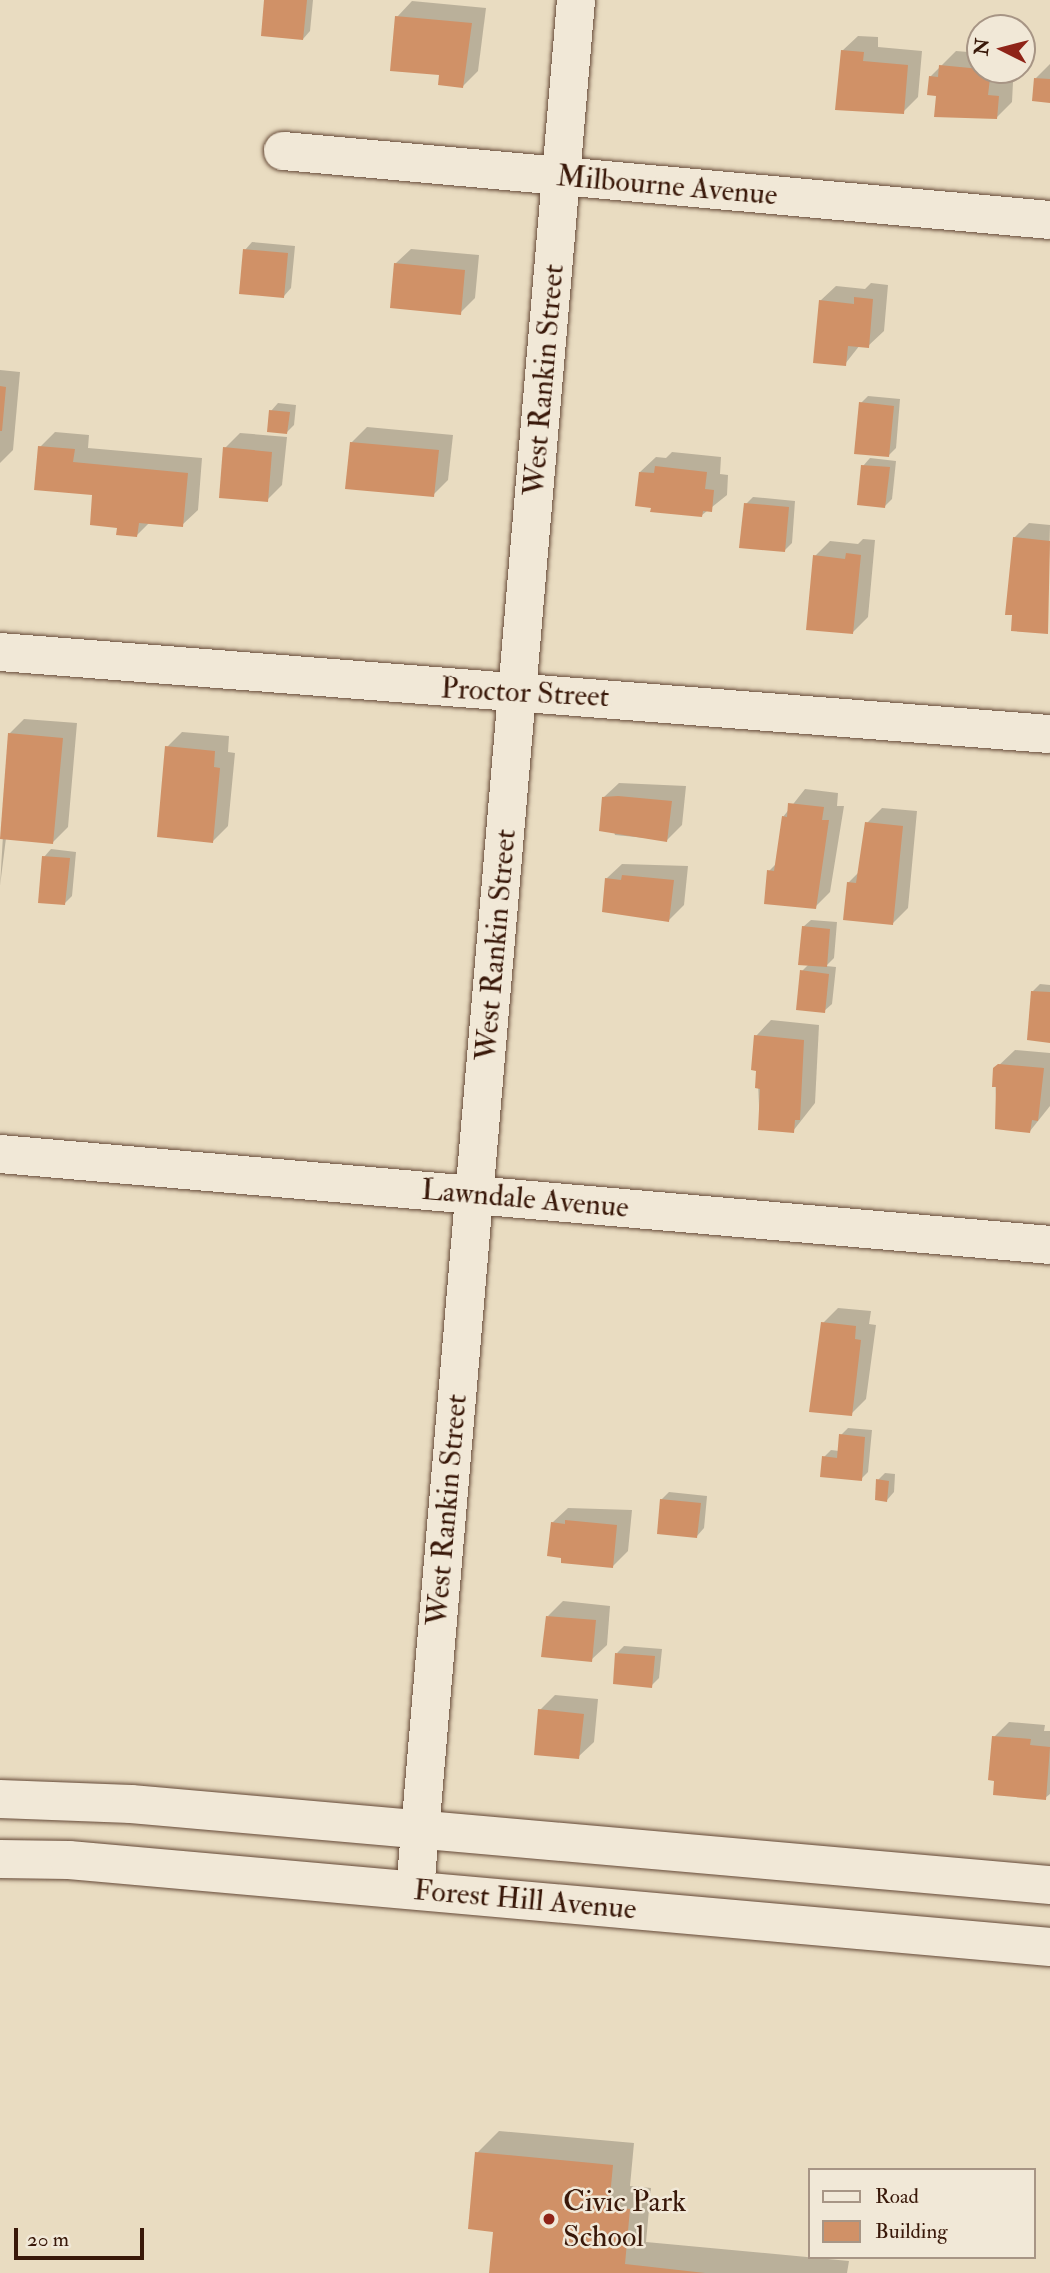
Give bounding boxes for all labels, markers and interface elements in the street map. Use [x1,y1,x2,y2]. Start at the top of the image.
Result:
north arrow [966,14,1036,84]
text: N [969,37,995,57]
street label: Milbourne Avenue [555,158,779,214]
street label: West Rankin Street [516,263,572,497]
street label: Proctor Street [440,671,610,715]
street label: West Rankin Street [468,828,524,1062]
street label: Lawndale Avenue [420,1172,630,1226]
street label: West Rankin Street [419,1393,475,1627]
street label: Forest Hill Avenue [412,1872,638,1928]
legend [808,2168,1036,2259]
text: Road [875,2183,919,2210]
place label: Civic Park School [563,2184,686,2254]
marker: Civic Park School [541,2211,557,2227]
scale bar [18,2214,147,2258]
text: Building [875,2218,948,2245]
text: 20 m [27,2226,69,2253]

